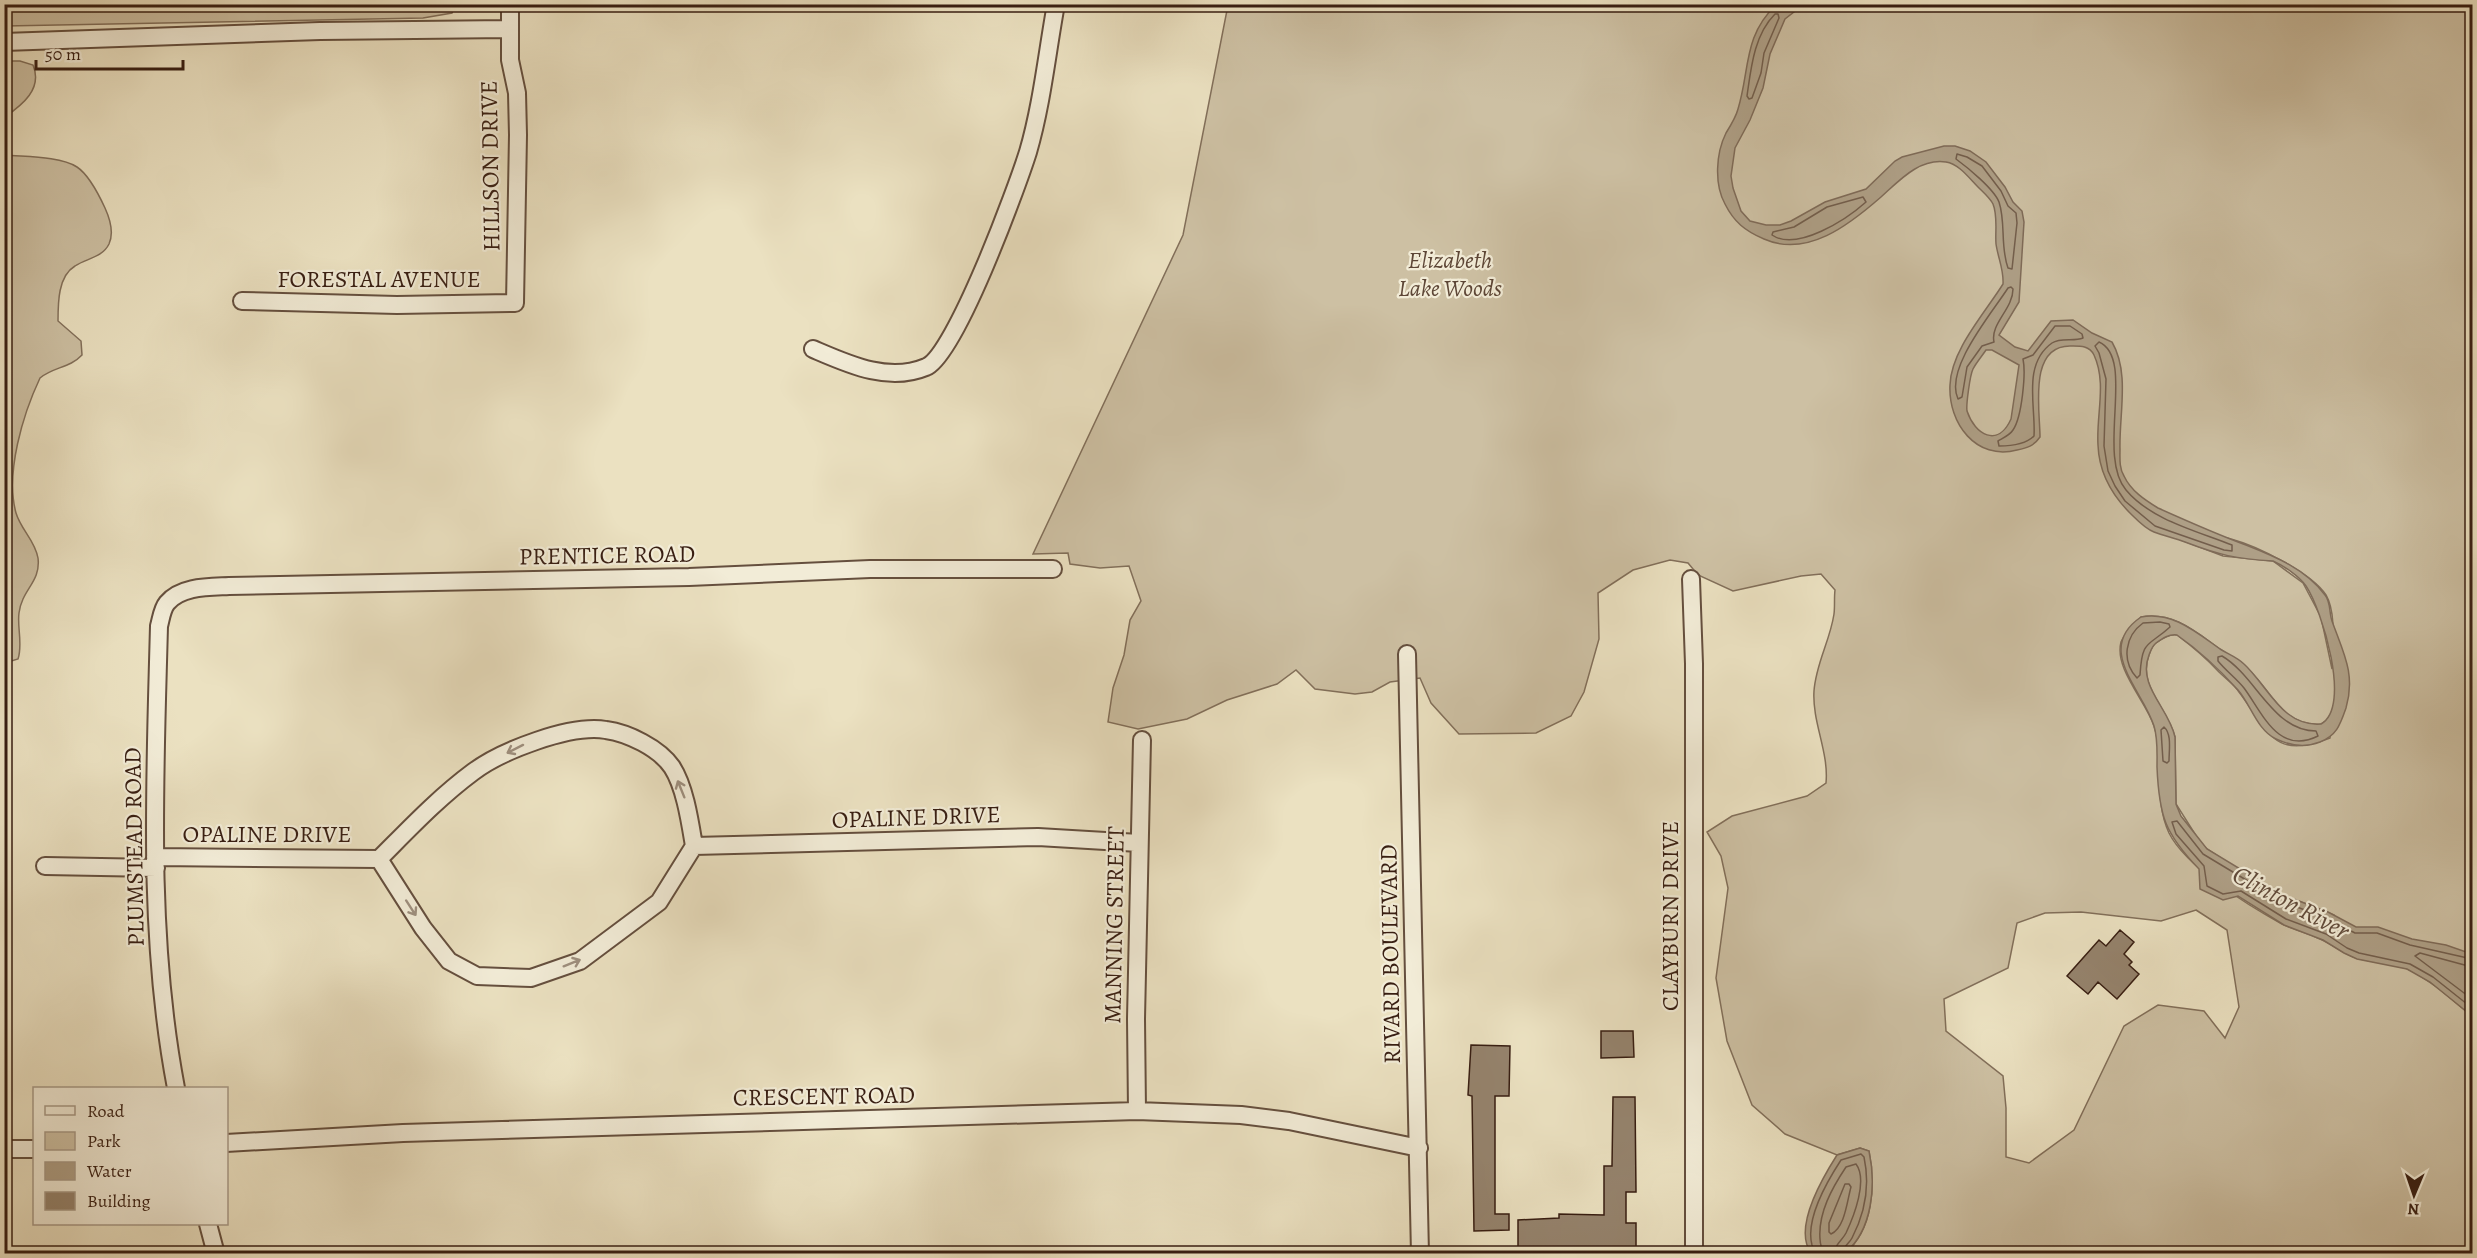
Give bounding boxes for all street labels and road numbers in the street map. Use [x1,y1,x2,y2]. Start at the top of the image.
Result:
street label: HILLSON DRIVE [473,80,507,252]
street label: FORESTAL AVENUE [277,263,481,295]
street label: PRENTICE ROAD [519,537,695,573]
street label: PLUMSTEAD ROAD [116,747,152,947]
street label: OPALINE DRIVE [831,798,1001,836]
street label: OPALINE DRIVE [183,818,351,850]
street label: CLAYBURN DRIVE [1654,821,1686,1011]
street label: MANNING STREET [1096,826,1132,1024]
street label: RIVARD BOULEVARD [1372,844,1408,1064]
street label: CRESCENT ROAD [733,1078,915,1114]

